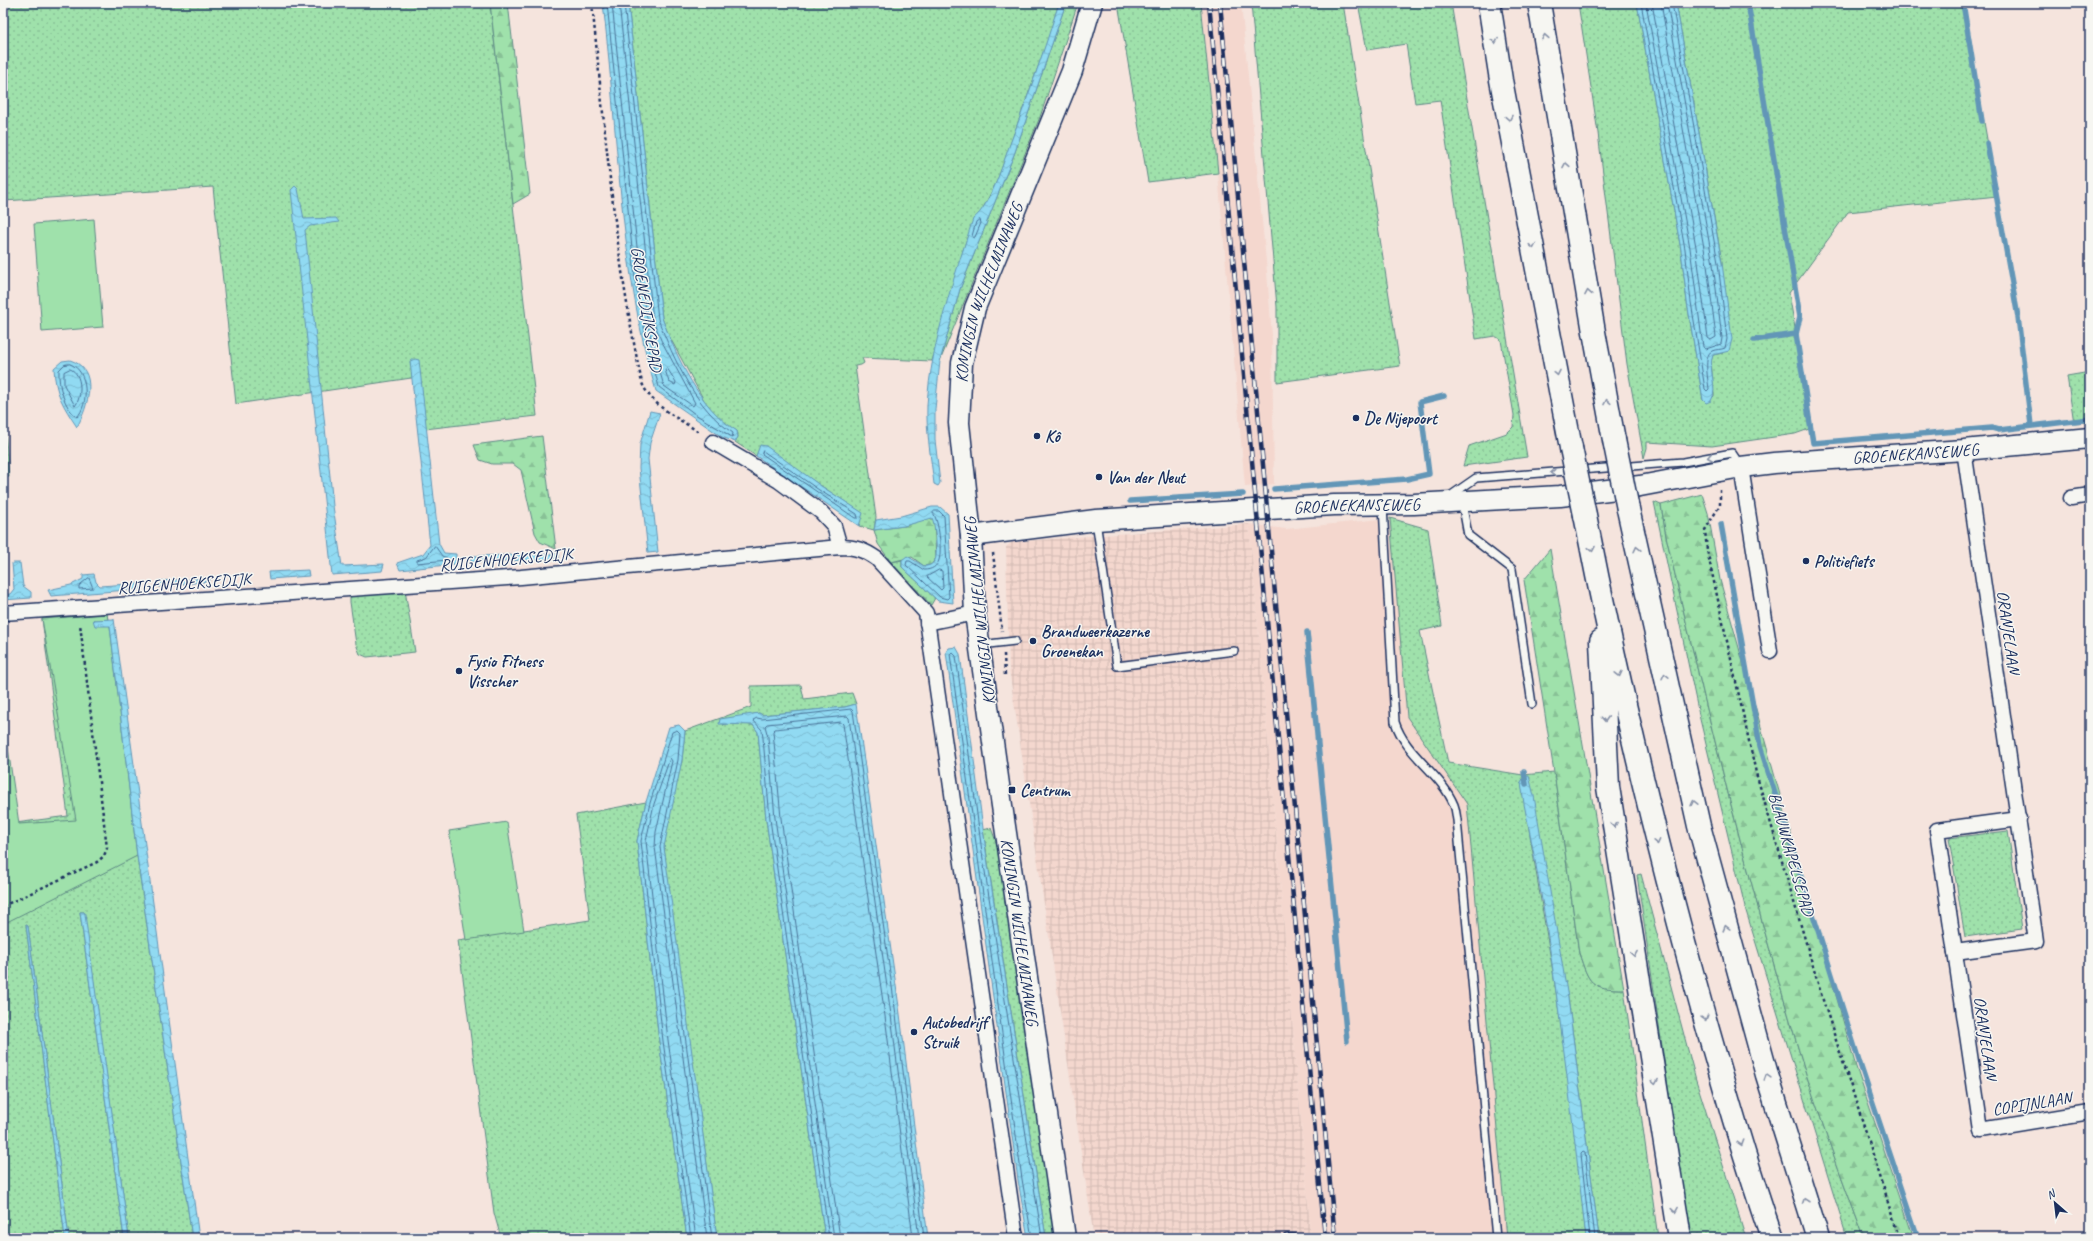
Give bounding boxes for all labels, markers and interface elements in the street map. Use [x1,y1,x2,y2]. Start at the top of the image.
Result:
one-way arrow [1541,34,1550,40]
one-way arrow [1490,38,1499,44]
one-way arrow [1504,115,1512,121]
one-way arrow [1562,162,1571,168]
street label: KONINGIN WILHELMINAWEG [951,198,1028,383]
one-way arrow [1528,243,1537,249]
street label: GROENEDIJKSEPAD [626,245,667,375]
one-way arrow [1584,290,1593,296]
one-way arrow [1552,370,1561,377]
one-way arrow [1603,398,1612,405]
place label: De Nijepoort [1364,408,1439,429]
marker: De Nijepoort [1351,413,1361,423]
place label: Kô [1045,426,1062,447]
marker: Kô [1032,431,1042,441]
street label: GROENEKANSEWEG [1852,439,1981,469]
one-way arrow [1707,452,1713,461]
place label: Van der Neut [1107,467,1187,488]
one-way arrow [1550,468,1556,477]
marker: Van der Neut [1094,472,1104,482]
street label: GROENEKANSEWEG [1293,494,1422,519]
street label: KONINGIN WILHELMINAWEG [959,514,1000,706]
street label: RUIGENHOEKSEDIJK [439,543,576,576]
one-way arrow [1587,545,1596,552]
one-way arrow [1633,546,1641,552]
place label: Politiefiets [1814,551,1876,572]
marker: Politiefiets [1801,556,1811,566]
street label: RUIGENHOEKSEDIJK [117,568,254,599]
street label: ORANJELAAN [1992,589,2025,677]
place label: Brandweerkazerne Groenekan [1041,621,1150,662]
marker: Brandweerkazerne Groenekan [1028,636,1038,646]
place label: Fysio Fitness Visscher [467,651,545,692]
marker: Fysio Fitness Visscher [454,666,464,676]
one-way arrow [1615,671,1623,678]
one-way arrow [1662,673,1670,679]
one-way arrow [1600,716,1609,722]
place label: Centrum [1020,780,1071,801]
marker: Centrum [1007,785,1017,795]
street label: BLAUWKAPELSEPAD [1764,790,1820,920]
one-way arrow [1690,799,1698,806]
one-way arrow [1609,822,1618,828]
street label: KONINGIN WILHELMINAWEG [996,837,1043,1029]
one-way arrow [1652,838,1661,845]
one-way arrow [1722,925,1731,932]
one-way arrow [1630,951,1638,957]
street label: ORANJELAAN [1969,995,2002,1083]
place label: Autobedrijf Struik [922,1012,992,1053]
one-way arrow [1700,1015,1709,1022]
marker: Autobedrijf Struik [909,1027,919,1037]
one-way arrow [1763,1074,1772,1081]
one-way arrow [1650,1079,1659,1085]
street label: COPIJNLAAN [1991,1087,2075,1120]
one-way arrow [1736,1140,1745,1147]
north arrow [2035,1183,2075,1223]
text: N [2044,1185,2059,1202]
one-way arrow [1802,1198,1810,1205]
one-way arrow [1670,1207,1679,1214]

